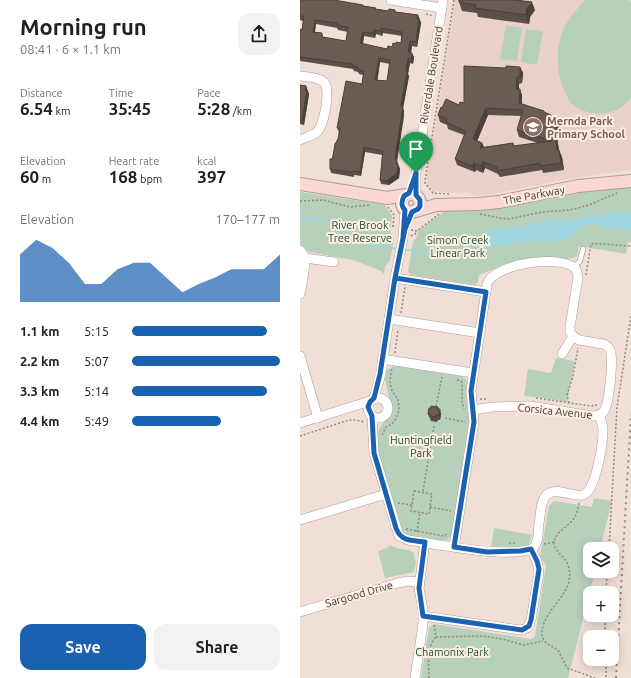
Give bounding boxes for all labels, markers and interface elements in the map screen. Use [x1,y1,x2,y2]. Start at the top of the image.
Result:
button: share [238,13,280,55]
text: Morning run [20,14,147,39]
street label: Riverdale Boulevard [417,25,445,125]
text: 08:41 · 6 × 1.1 km [20,42,121,56]
text: Distance [20,87,63,99]
text: Time [109,87,133,99]
text: Pace [197,87,221,99]
text: 6.54 [20,99,53,118]
text: 35:45 [109,99,151,118]
text: 5:28 [197,99,230,118]
text: km [53,105,71,117]
text: /km [230,105,252,117]
place label: Mernda Park Primary School [547,115,626,140]
school or university icon: Mernda Park Primary School [522,116,544,138]
pin [399,132,433,173]
icon: arrive [405,138,427,160]
text: Elevation [20,155,66,167]
text: Heart rate [109,155,159,167]
text: kcal [197,155,216,167]
text: 60 [20,167,39,186]
text: 168 [109,167,137,186]
text: 397 [197,167,226,186]
text: m [39,173,51,185]
text: bpm [137,173,162,185]
street label: The Parkway [502,183,566,207]
text: Elevation [20,212,74,226]
text: 170–177 m [215,212,280,226]
park label: River Brook Tree Reserve [328,219,392,244]
park label: Simon Creek Linear Park [427,234,489,259]
text: 1.1 km [20,324,59,338]
text: 5:15 [84,324,109,338]
text: 2.2 km [20,354,59,368]
text: 5:07 [84,354,109,368]
text: 3.3 km [20,384,59,398]
text: 5:14 [84,384,109,398]
street label: Corsica Avenue [517,401,593,421]
text: 4.4 km [20,414,59,428]
text: 5:49 [84,414,109,428]
park label: Huntingfield Park [390,434,452,459]
map controls [583,542,619,666]
button: layers [583,542,619,578]
street label: Sargood Drive [324,579,394,609]
button: + [583,586,619,622]
button: Save [20,624,146,670]
button: Share [154,624,280,670]
button: − [583,630,619,666]
park label: Chamonix Park [415,646,489,658]

